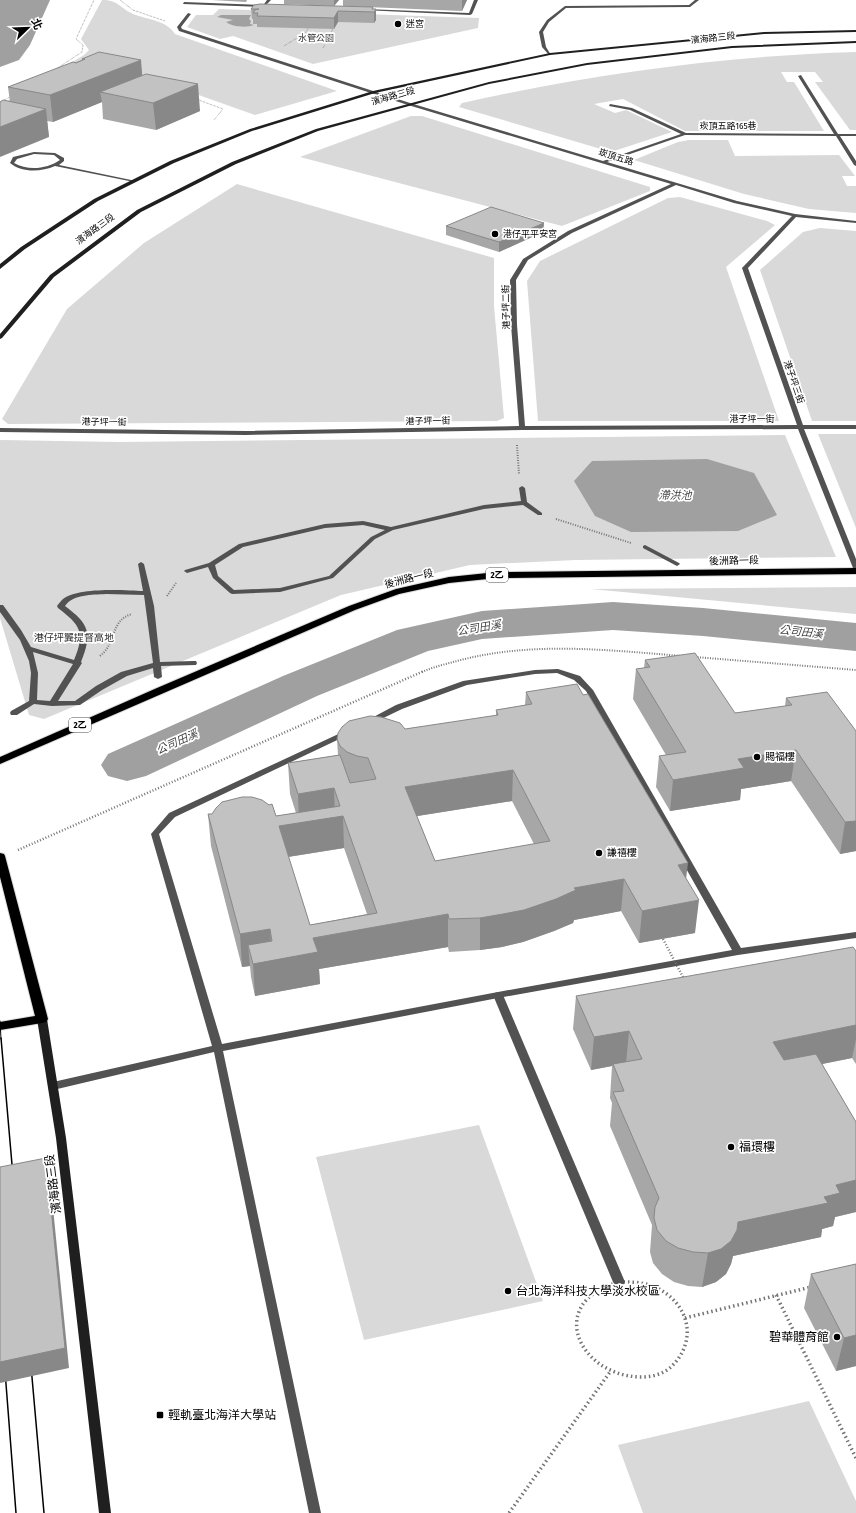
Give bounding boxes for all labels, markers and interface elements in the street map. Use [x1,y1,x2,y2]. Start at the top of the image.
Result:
north arrow [8,8,48,48]
text: 北 [29,17,45,32]
place label: 迷宮 [406,18,424,29]
marker: 迷宮 [393,19,403,29]
street label: 濱海路三段 [690,31,736,45]
park label: 水管公園 [298,33,334,43]
street label: 濱海路三段 [370,85,416,107]
street label: 崁頂五路165巷 [699,121,757,131]
street label: 崁頂五路 [597,147,635,167]
street label: 濱海路三段 [74,212,116,246]
marker: 港仔平平安宮 [490,229,500,239]
place label: 港仔平平安宮 [503,229,557,239]
street label: 港子坪二街 [501,284,511,330]
street label: 港子坪三街 [782,359,806,405]
street label: 港子坪一街 [729,414,775,424]
street label: 港子坪一街 [405,416,451,426]
street label: 港子坪一街 [81,417,127,427]
water label: 滯洪池 [659,489,692,502]
street label: 後洲路一段 [709,555,759,567]
street label: 後洲路一段 [383,567,435,591]
road number: 2乙 [486,568,508,582]
water label: 公司田溪 [456,618,504,638]
water label: 公司田溪 [778,623,826,641]
park label: 港仔坪龔提督高地 [34,632,114,644]
road number: 2乙 [69,718,91,732]
water label: 公司田溪 [154,726,202,757]
place label: 賜福樓 [765,751,795,763]
marker: 賜福樓 [752,752,762,762]
place label: 謙禧樓 [607,847,637,859]
marker: 謙禧樓 [594,848,604,858]
place label: 福環樓 [739,1140,775,1154]
marker: 福環樓 [726,1142,736,1152]
street label: 濱海路三段 [42,1153,64,1215]
place label: 台北海洋科技大學淡水校區 [516,1284,660,1298]
marker: 台北海洋科技大學淡水校區 [503,1286,513,1296]
place label: 碧華體育館 [769,1330,829,1344]
marker: 碧華體育館 [832,1332,842,1342]
place label: 輕軌臺北海洋大學站 [168,1408,276,1422]
marker: 輕軌臺北海洋大學站 [155,1410,165,1420]

